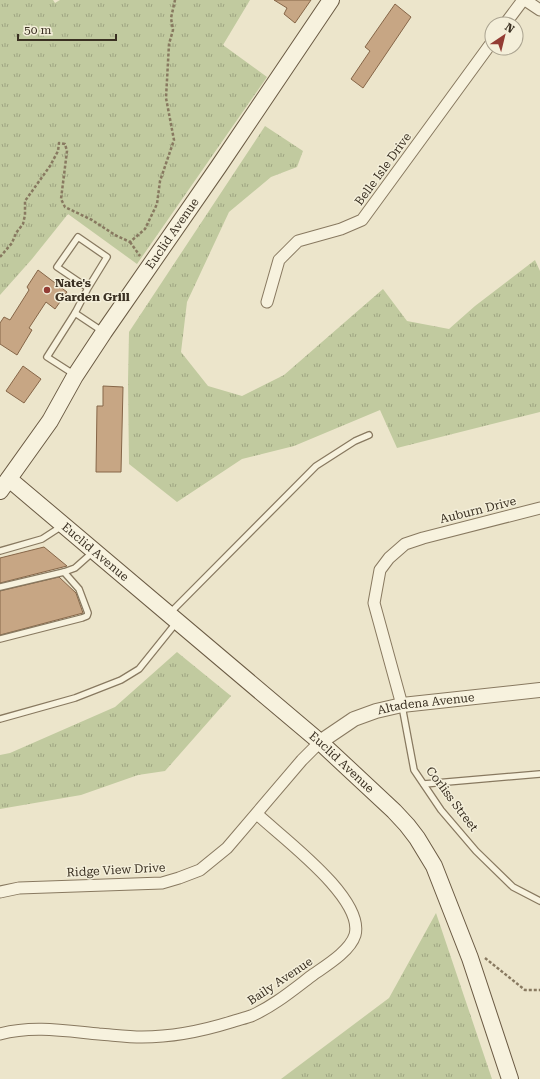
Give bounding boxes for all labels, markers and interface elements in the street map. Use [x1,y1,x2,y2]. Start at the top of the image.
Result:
scale bar [18,16,116,42]
north arrow [484,16,524,56]
text: N [502,20,517,36]
text: 50 m [24,23,51,37]
street label: Belle Isle Drive [352,130,414,208]
street label: Euclid Avenue [143,195,202,272]
place label: Nate's Garden Grill [55,276,130,304]
marker: Nate's Garden Grill [42,285,52,295]
street label: Auburn Drive [438,494,518,526]
street label: Euclid Avenue [59,520,132,584]
street label: Altadena Avenue [376,690,475,717]
street label: Euclid Avenue [306,729,377,796]
street label: Corliss Street [423,764,481,835]
street label: Ridge View Drive [66,860,166,880]
street label: Baily Avenue [245,954,315,1008]

